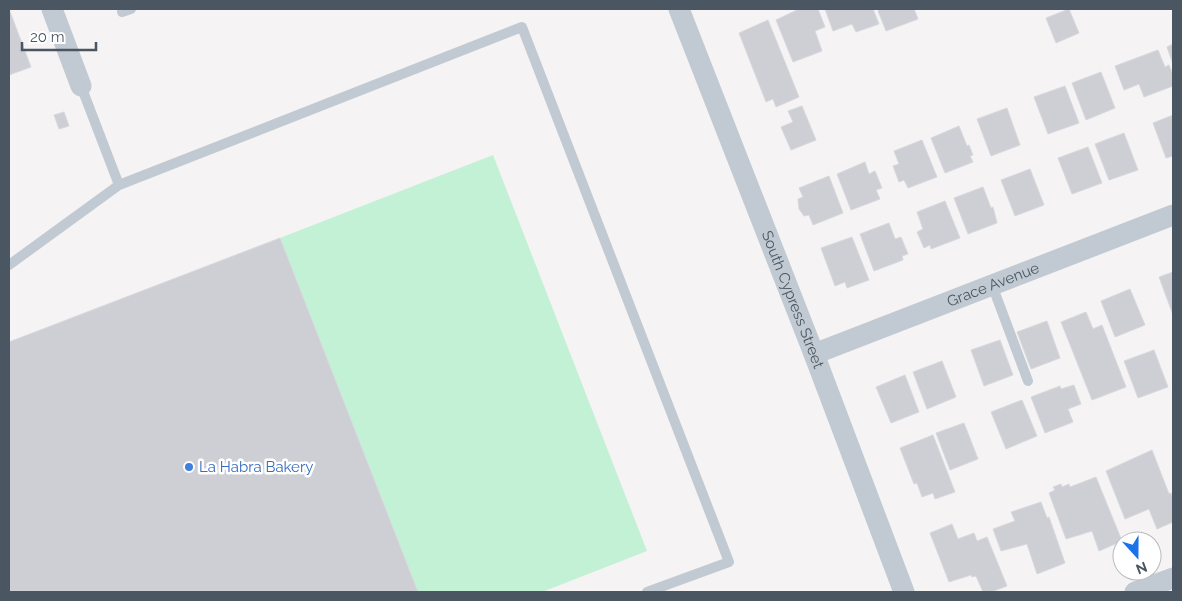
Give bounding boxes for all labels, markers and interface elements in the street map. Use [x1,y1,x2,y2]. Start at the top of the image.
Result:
scale bar [22,20,96,52]
text: 20 m [30,28,65,46]
street label: South Cypress Street [758,228,828,371]
street label: Grace Avenue [944,259,1042,311]
place label: La Habra Bakery [199,458,313,476]
marker: La Habra Bakery [183,461,195,473]
north arrow [1112,531,1162,581]
text: N [1134,559,1150,578]

